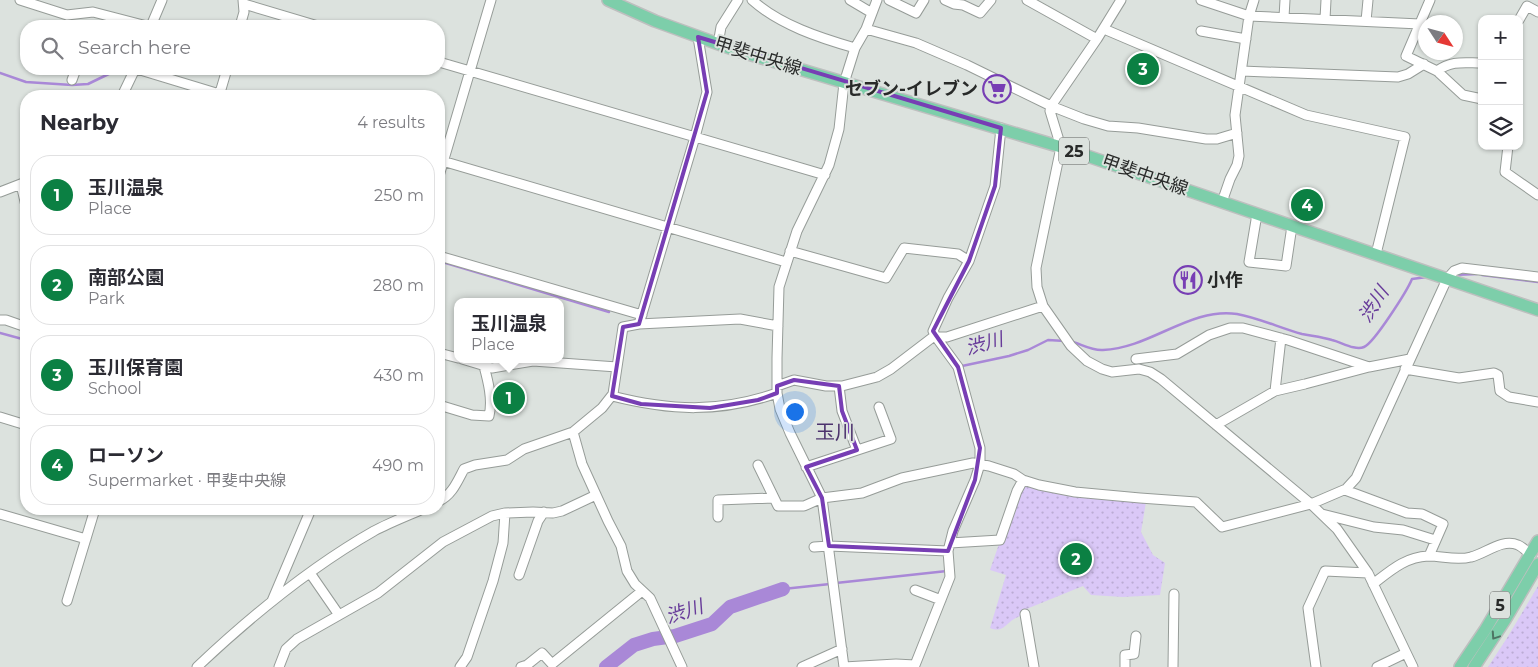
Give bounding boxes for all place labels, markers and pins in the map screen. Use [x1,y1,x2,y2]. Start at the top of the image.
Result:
pin: 3 [1127,50,1159,88]
supermarket icon: セブン-イレブン [982,74,1012,104]
place label: セブン-イレブン [845,78,978,100]
pin: 4 [1291,186,1323,224]
restaurant icon: 小作 [1173,265,1203,295]
place label: 小作 [1207,269,1243,291]
pin: 1 [493,379,525,417]
pin: 2 [1060,540,1092,578]

